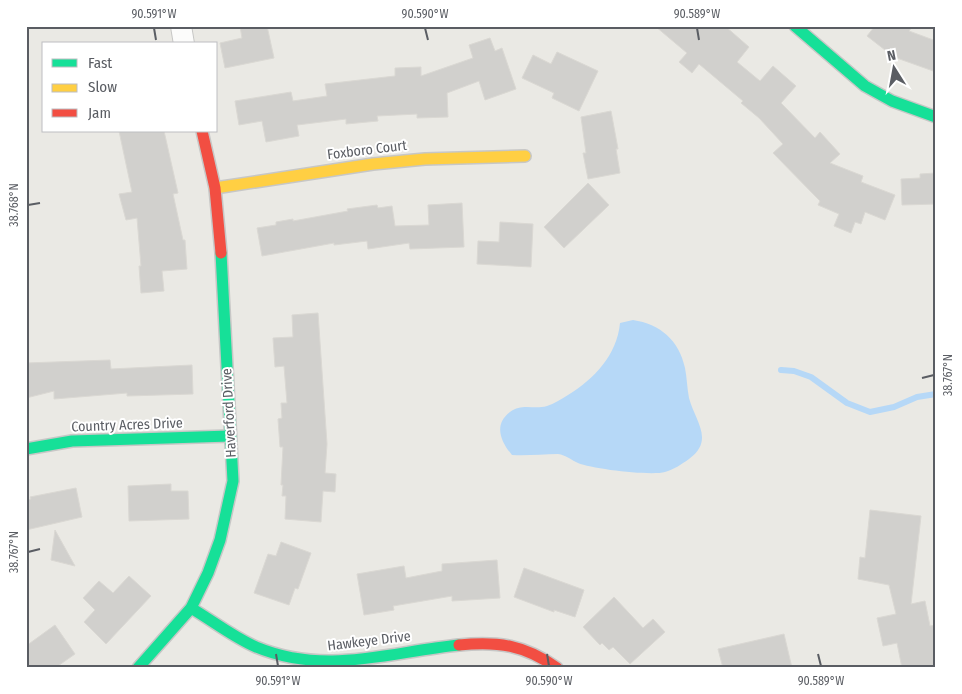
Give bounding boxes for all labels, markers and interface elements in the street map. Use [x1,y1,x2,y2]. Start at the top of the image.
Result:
text: 90.591°W [131,7,177,21]
text: 90.590°W [402,7,448,21]
text: 90.589°W [674,7,720,21]
legend [42,42,218,132]
north arrow [870,42,920,92]
text: N [886,47,897,65]
text: Fast [88,54,112,72]
text: Slow [88,78,117,96]
text: Jam [88,104,111,122]
street label: Foxboro Court [326,137,408,163]
text: 38.768°N [7,183,21,227]
text: 38.767°N [941,354,955,396]
street label: Haverford Drive [218,368,240,458]
street label: Country Acres Drive [71,415,183,435]
text: 38.767°N [7,531,21,573]
street label: Hawkeye Drive [326,627,412,655]
text: 90.591°W [255,674,301,688]
text: 90.590°W [526,674,572,688]
text: 90.589°W [798,674,844,688]

